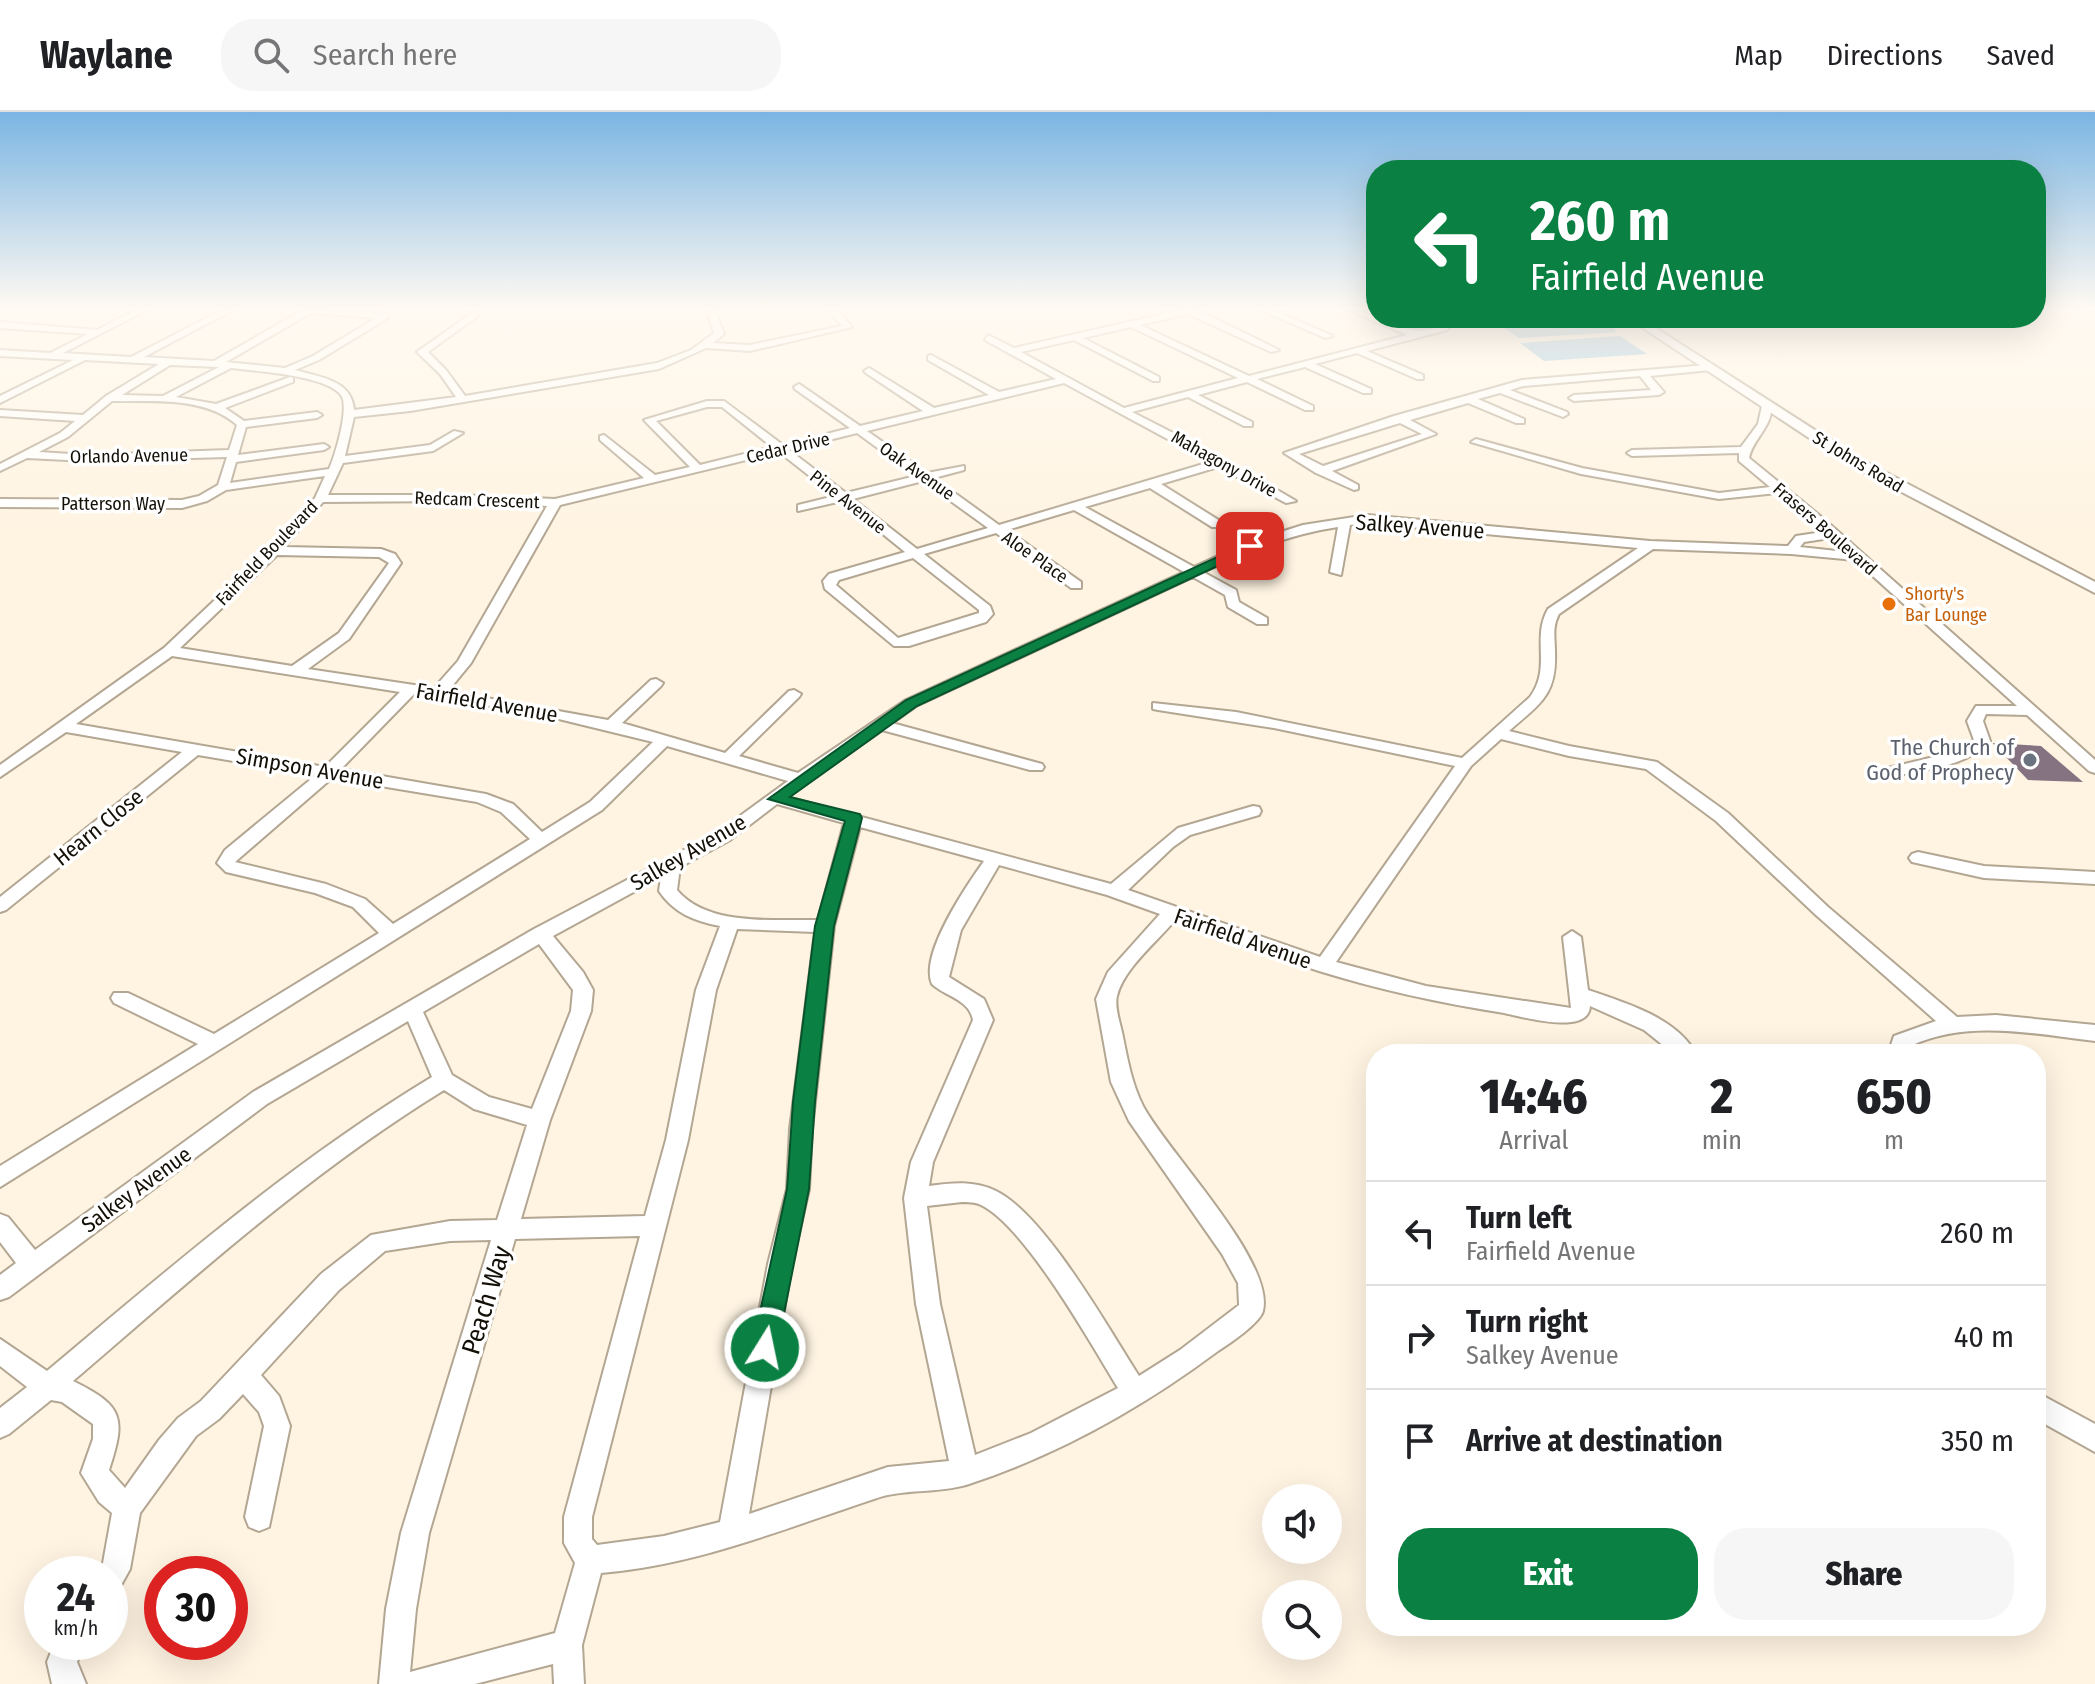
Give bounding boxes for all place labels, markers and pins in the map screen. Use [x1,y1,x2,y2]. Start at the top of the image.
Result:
pin [1216,512,1284,580]
place label: Shorty's Bar Lounge [1905,583,1987,626]
marker: Shorty's Bar Lounge [1880,595,1898,613]
place label: The Church of God of Prophecy [1866,734,2015,786]
marker: The Church of God of Prophecy [2021,751,2039,769]

